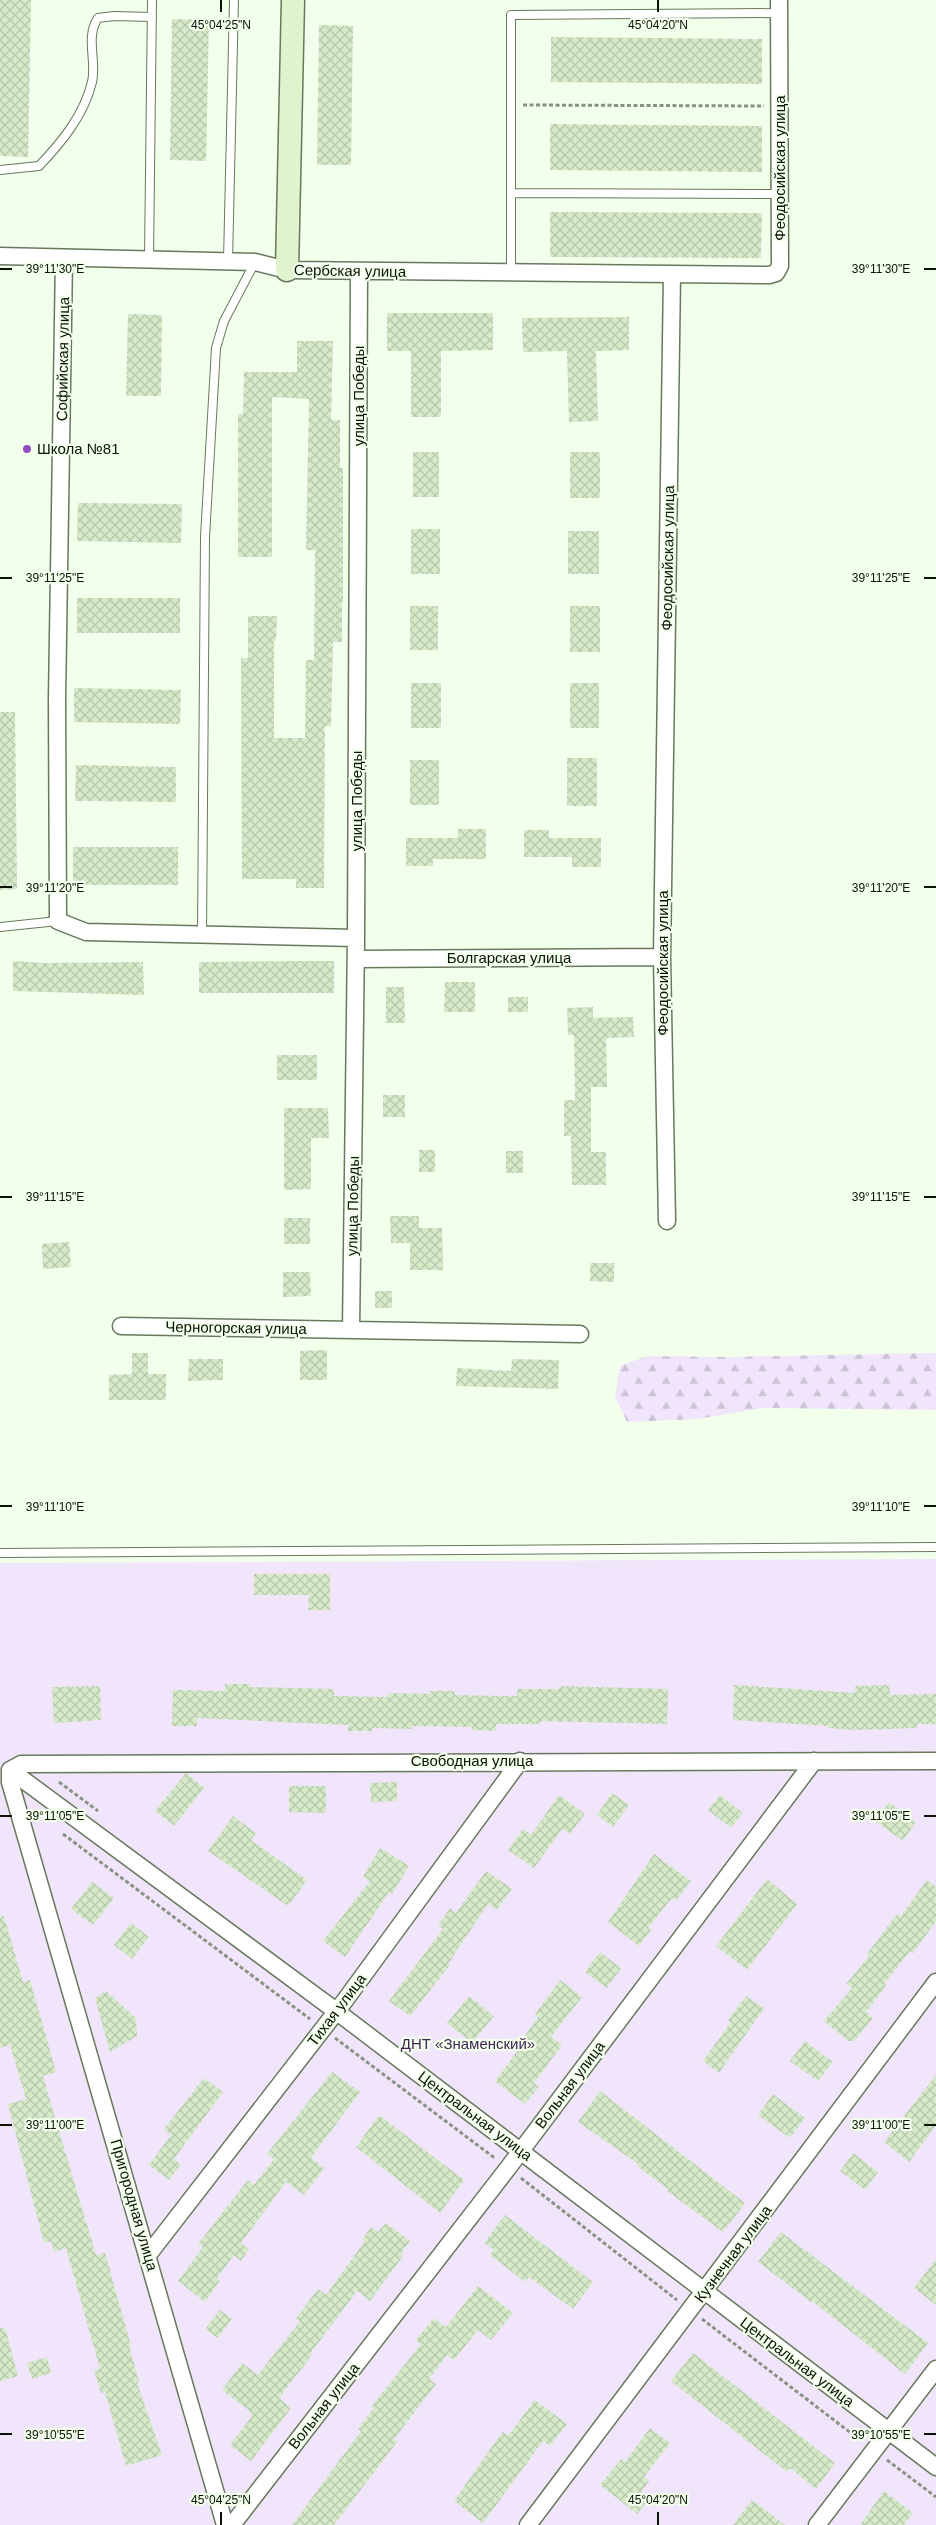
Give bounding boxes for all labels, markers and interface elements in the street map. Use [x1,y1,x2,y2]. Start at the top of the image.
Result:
text: 45°04'25"N [191,18,251,32]
text: 45°04'20"N [628,18,688,32]
street label: Феодосийская улица [771,95,788,241]
street label: Сербская улица [294,261,407,280]
text: 39°11'30"E [26,262,84,276]
text: 39°11'30"E [852,262,910,276]
street label: Софийская улица [53,296,72,421]
street label: улица Победы [350,346,367,446]
place label: Школа №81 [37,440,120,457]
marker: Школа №81 [21,443,33,455]
street label: Феодосийская улица [658,485,677,631]
text: 39°11'25"E [26,571,84,585]
text: 39°11'25"E [852,571,910,585]
street label: улица Победы [348,751,365,851]
text: 39°11'20"E [26,881,84,895]
text: 39°11'20"E [852,881,910,895]
street label: Феодосийская улица [654,890,671,1036]
street label: Болгарская улица [447,949,572,966]
street label: улица Победы [343,1156,362,1256]
text: 39°11'15"E [26,1190,84,1204]
text: 39°11'15"E [852,1190,910,1204]
street label: Черногорская улица [165,1318,307,1337]
text: 39°11'10"E [26,1500,84,1514]
text: 39°11'10"E [852,1500,910,1514]
street label: Свободная улица [411,1752,534,1769]
text: 39°11'05"E [26,1809,84,1823]
text: 39°11'05"E [852,1809,910,1823]
street label: Тихая улица [304,1970,370,2049]
park label: ДНТ «Знаменский» [401,2035,535,2052]
street label: Вольная улица [531,2037,608,2132]
street label: Центральная улица [415,2067,536,2164]
text: 39°11'00"E [26,2118,84,2132]
text: 39°11'00"E [852,2118,910,2132]
street label: Пригородная улица [108,2137,162,2273]
street label: Кузнечная улица [691,2201,775,2306]
street label: Центральная улица [737,2313,858,2410]
street label: Вольная улица [285,2359,363,2452]
text: 39°10'55"E [25,2428,85,2442]
text: 39°10'55"E [851,2428,911,2442]
text: 45°04'25"N [191,2493,251,2507]
text: 45°04'20"N [628,2493,688,2507]

